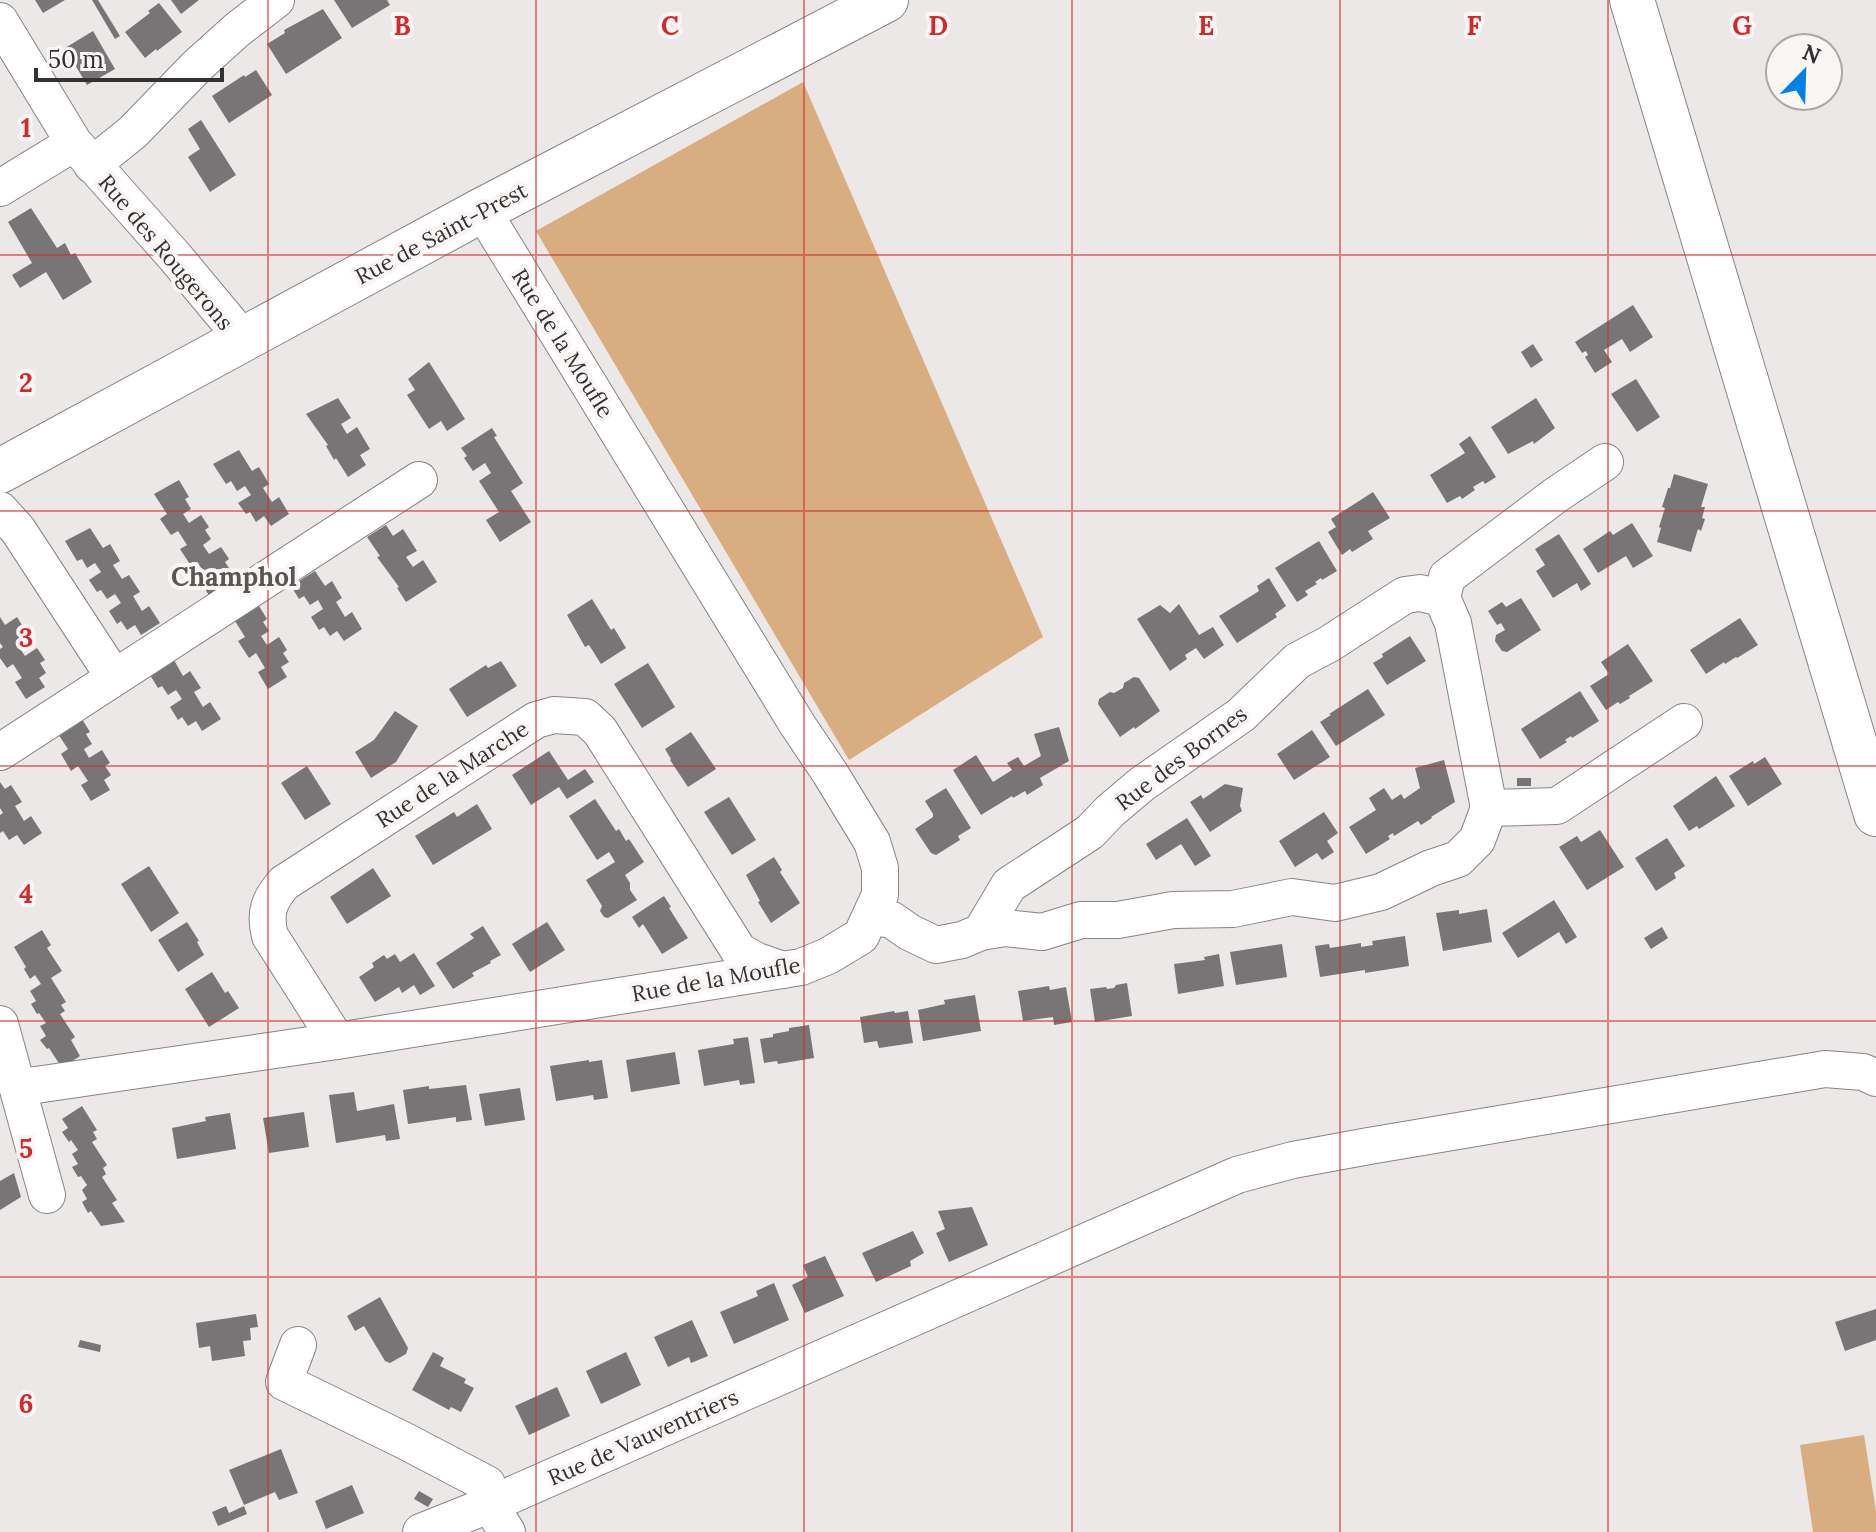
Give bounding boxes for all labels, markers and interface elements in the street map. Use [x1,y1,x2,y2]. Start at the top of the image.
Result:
text: B [393,9,411,42]
text: C [661,9,679,42]
text: D [928,9,948,42]
text: E [1198,9,1214,42]
text: F [1467,9,1482,42]
text: G [1732,9,1752,42]
scale bar [36,32,222,82]
north arrow [1764,32,1844,112]
text: N [1799,37,1825,70]
text: 50 m [48,44,104,75]
text: 1 [21,111,31,144]
street label: Rue des Rougerons [93,168,239,336]
street label: Rue de Saint-Prest [350,176,532,290]
street label: Rue de la Moufle [506,263,620,423]
text: 2 [19,366,33,399]
district label: Champhol [171,560,297,593]
text: 3 [19,621,33,654]
street label: Rue des Bornes [1110,699,1252,817]
street label: Rue de la Marche [370,714,534,834]
text: 4 [19,877,33,910]
street label: Rue de la Moufle [630,950,803,1008]
text: 5 [19,1132,33,1165]
street label: Rue de Vauventriers [543,1382,743,1492]
text: 6 [19,1387,33,1420]

